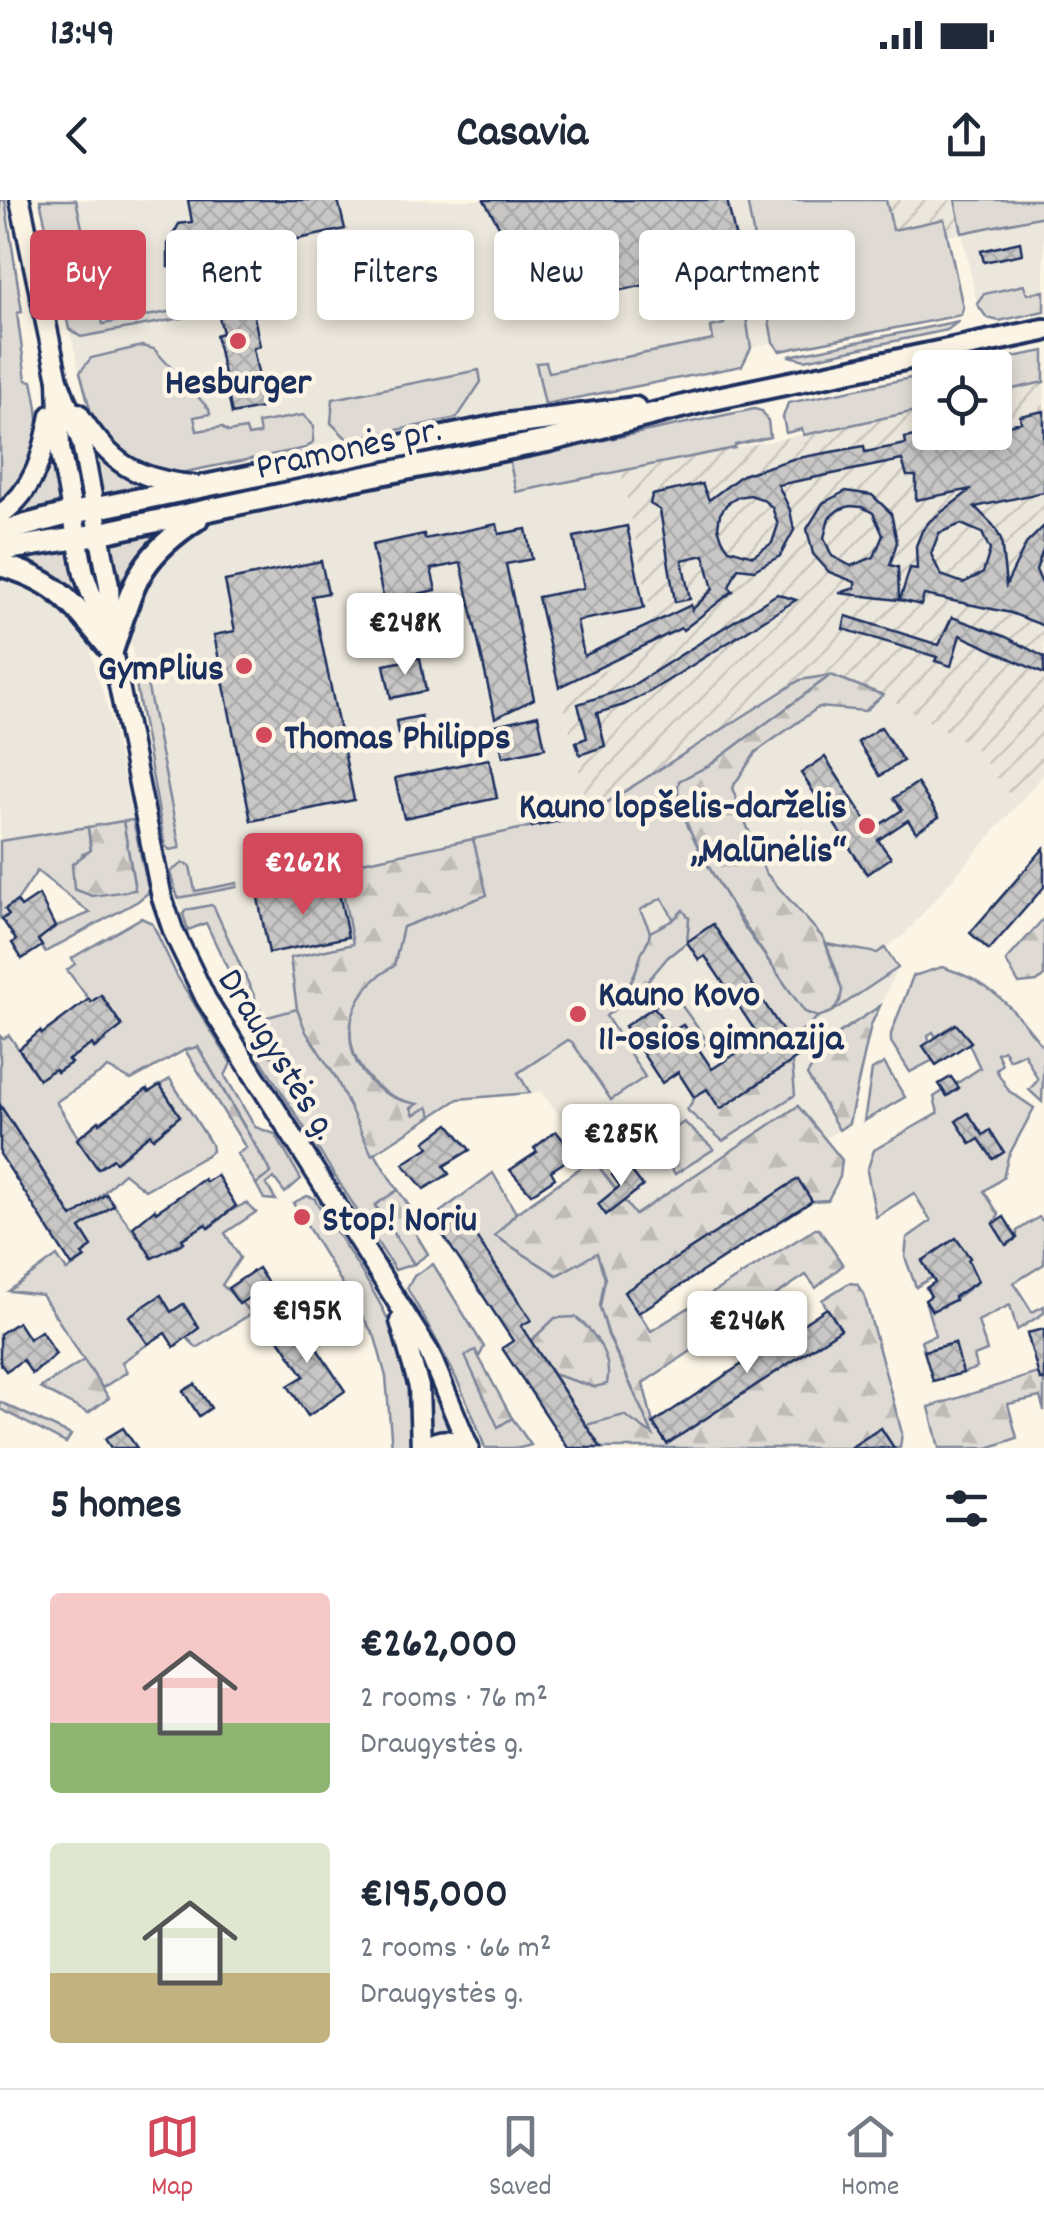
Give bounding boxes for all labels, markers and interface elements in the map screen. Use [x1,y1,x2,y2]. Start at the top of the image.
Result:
text: 13:49 [50,8,115,63]
text: Casavia [456,103,588,167]
icon: back [50,108,105,163]
icon: share [939,108,994,163]
chip: Buy [30,230,146,320]
chip: Rent [166,230,297,320]
chip: Filters [317,230,474,320]
chip: New [494,230,619,320]
chip: Apartment [639,230,855,320]
marker: Hesburger [227,330,249,352]
map controls [912,350,1012,450]
button: locate [912,350,1012,450]
place label: Hesburger [165,358,312,413]
street label: Pramonės pr. [251,405,447,498]
pin: €248K [335,593,475,678]
text: €248K [369,602,441,648]
place label: GymPlius [98,644,224,699]
marker: GymPlius [233,655,255,677]
place label: Thomas Philipps [284,713,511,768]
marker: Thomas Philipps [253,724,275,746]
place label: Kauno lopšelis-darželis „Malūnėlis“ [519,782,847,881]
marker: Kauno lopšelis-darželis „Malūnėlis“ [856,815,878,837]
pin: €262K [233,833,373,918]
text: €262K [265,842,341,888]
street label: Draugystės g. [201,959,350,1153]
place label: Kauno Kovo 11-osios gimnazija [598,970,845,1069]
marker: Kauno Kovo 11-osios gimnazija [567,1003,589,1025]
pin: €285K [551,1104,691,1189]
text: €285K [584,1113,658,1159]
place label: Stop! Noriu [322,1195,477,1250]
marker: Stop! Noriu [291,1206,313,1228]
pin: €195K [237,1281,377,1366]
text: €195K [272,1290,342,1336]
pin: €246K [677,1291,817,1376]
text: €246K [709,1300,785,1346]
text: 5 homes [50,1478,182,1538]
icon: filters [939,1481,994,1536]
text: €262,000 [360,1617,517,1677]
icon: home [130,1633,250,1753]
text: 2 rooms · 76 m² [360,1677,548,1723]
text: Draugystės g. [360,1723,523,1769]
text: €195,000 [360,1867,508,1927]
icon: home [130,1883,250,2003]
text: 2 rooms · 66 m² [360,1927,551,1973]
text: Draugystės g. [360,1973,523,2019]
tab: Map [145,2109,200,2209]
tab: Saved [489,2109,552,2209]
tab: Home [841,2109,899,2209]

